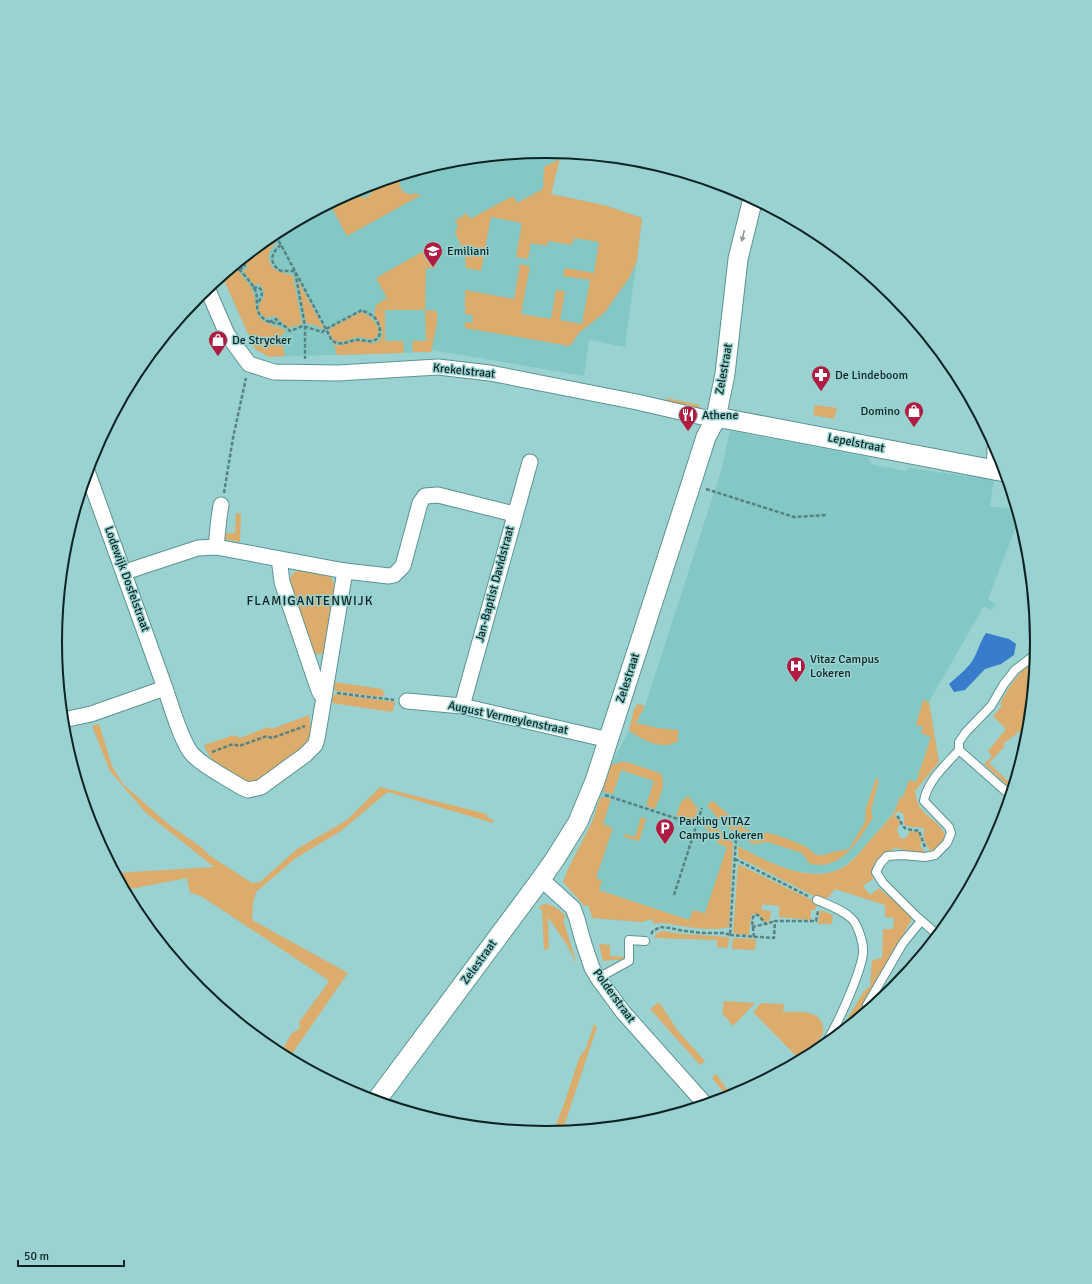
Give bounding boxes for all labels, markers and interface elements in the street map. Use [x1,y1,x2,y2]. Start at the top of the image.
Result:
one-way arrow [740,230,746,242]
school or university icon: Emiliani [422,240,444,268]
place label: Emiliani [447,244,489,259]
shop icon: De Strycker [207,329,229,357]
place label: De Strycker [232,333,292,348]
street label: Zelestraat [712,342,736,396]
street label: Krekelstraat [432,360,496,382]
pharmacy icon: De Lindeboom [810,364,832,392]
place label: De Lindeboom [835,368,908,383]
shop icon: Domino [903,400,925,428]
restaurant icon: Athene [677,404,699,432]
place label: Domino [860,404,900,419]
place label: Athene [702,408,738,423]
street label: Lepelstraat [826,430,886,456]
street label: Lodewijk Dosfelstraat [101,524,153,634]
street label: Jan-Baptist Davidstraat [472,524,518,644]
district label: FLAMIGANTENWIJK [247,593,373,609]
street label: Zelestraat [613,651,643,705]
place label: Vitaz Campus Lokeren [810,652,879,681]
hospital icon: Vitaz Campus Lokeren [785,655,807,683]
street label: August Vermeylenstraat [447,698,569,738]
place label: Parking VITAZ Campus Lokeren [679,814,763,843]
parking icon: Parking VITAZ Campus Lokeren [654,817,676,845]
street label: Zelestraat [458,937,500,987]
street label: Polderstraat [589,966,639,1026]
scale bar [18,1242,124,1268]
text: 50 m [24,1249,49,1264]

